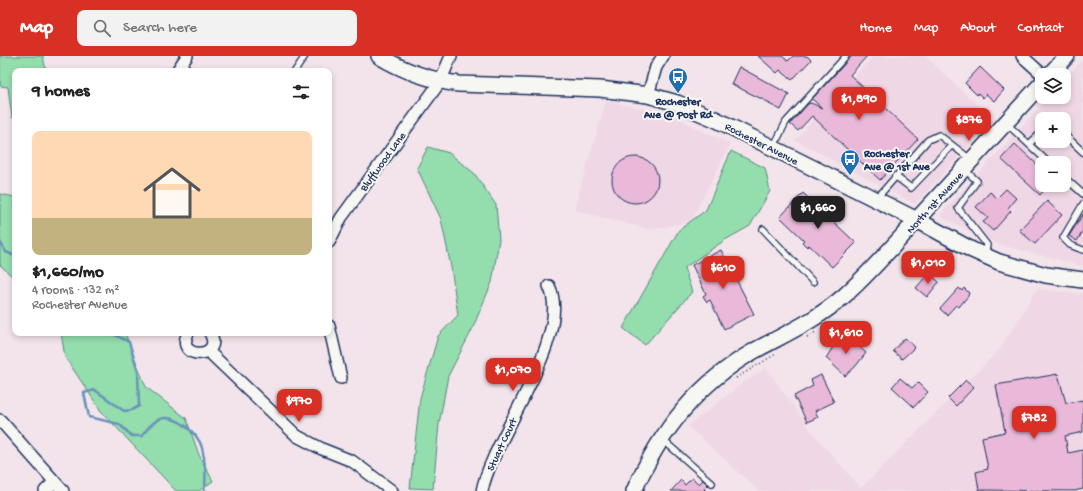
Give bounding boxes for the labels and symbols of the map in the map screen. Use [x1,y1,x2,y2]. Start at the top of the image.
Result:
bus stop icon: Rochester Ave @ Post Rd [667,66,689,94]
pin: $1,890 [826,87,892,121]
place label: Rochester Ave @ Post Rd [643,96,714,122]
pin: $876 [945,108,993,142]
street label: Rochester Avenue [722,121,800,169]
street label: Bluffwood Lane [357,129,409,195]
bus stop icon: Rochester Ave @ 1st Ave [839,148,861,176]
place label: Rochester Ave @ 1st Ave [863,148,931,174]
street label: North 1st Avenue [905,170,966,237]
pin: $1,660 [785,196,851,230]
pin: $1,010 [895,251,961,285]
pin: $610 [699,256,747,290]
pin: $1,610 [813,321,879,355]
pin: $1,070 [480,358,546,392]
pin: $970 [275,389,323,423]
pin: $782 [1010,406,1058,440]
street label: Stuart Court [485,415,521,473]

